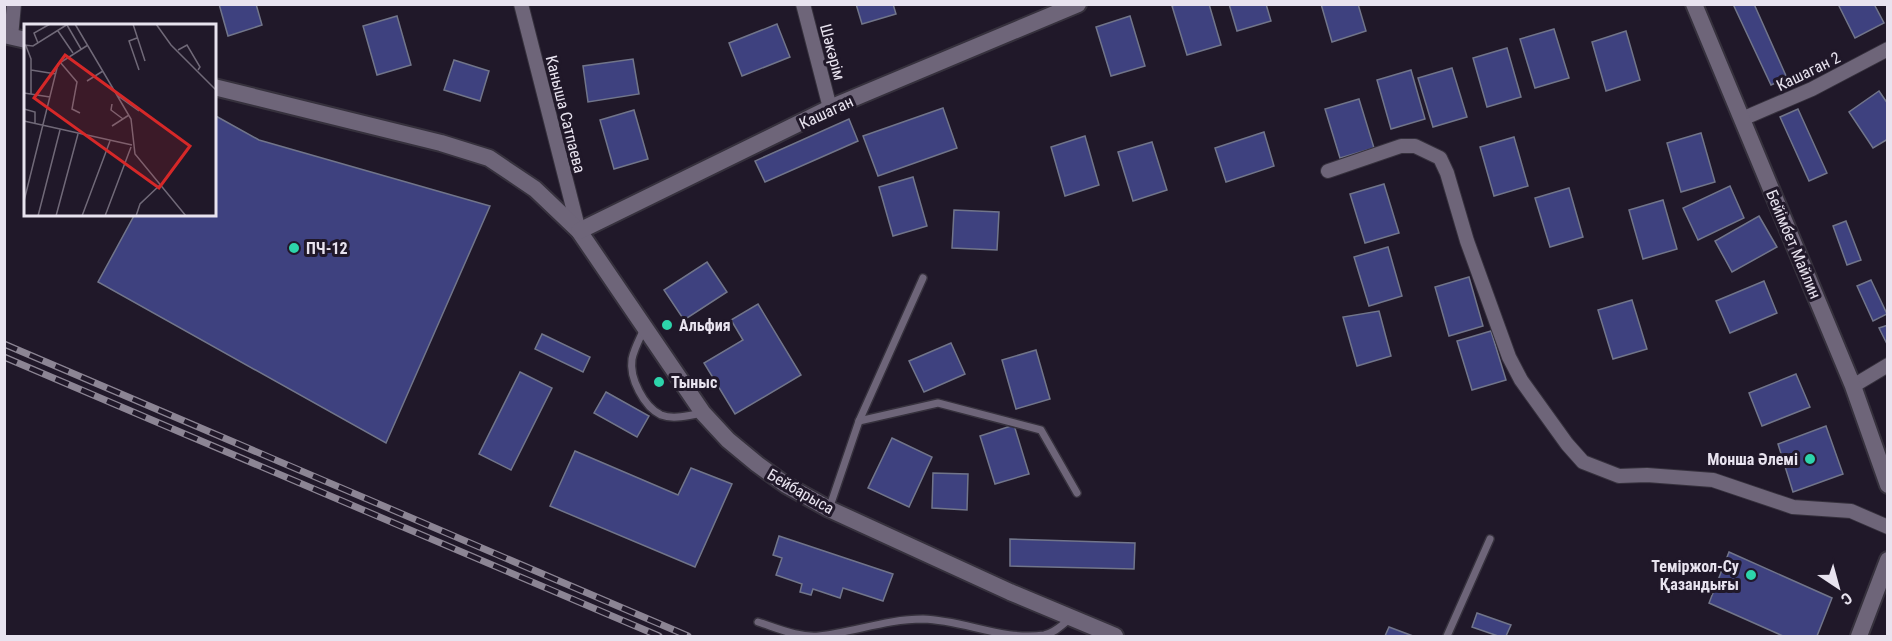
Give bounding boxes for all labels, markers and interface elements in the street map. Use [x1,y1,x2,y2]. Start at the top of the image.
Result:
street label: Шәкәрім [816,22,849,82]
inset map [24,24,216,216]
street label: Кашаган 2 [1773,48,1843,95]
street label: Каныша Сатпаева [542,53,589,175]
street label: Кашаган [796,92,856,133]
street label: Бейімбет Майлин [1762,187,1825,302]
place label: ПЧ-12 [306,239,348,258]
marker: ПЧ-12 [287,241,301,255]
place label: Альфия [679,316,731,335]
marker: Альфия [660,318,674,332]
place label: Тыныс [671,373,717,392]
marker: Тыныс [652,375,666,389]
place label: Монша Әлемі [1707,450,1798,469]
marker: Монша Әлемі [1803,452,1817,466]
street label: Бейбарыса [764,465,837,518]
place label: Теміржол-Су Қазандығы [1651,557,1739,594]
north arrow [1808,557,1868,617]
marker: Теміржол-Су Қазандығы [1744,568,1758,582]
text: С [1837,588,1856,609]

